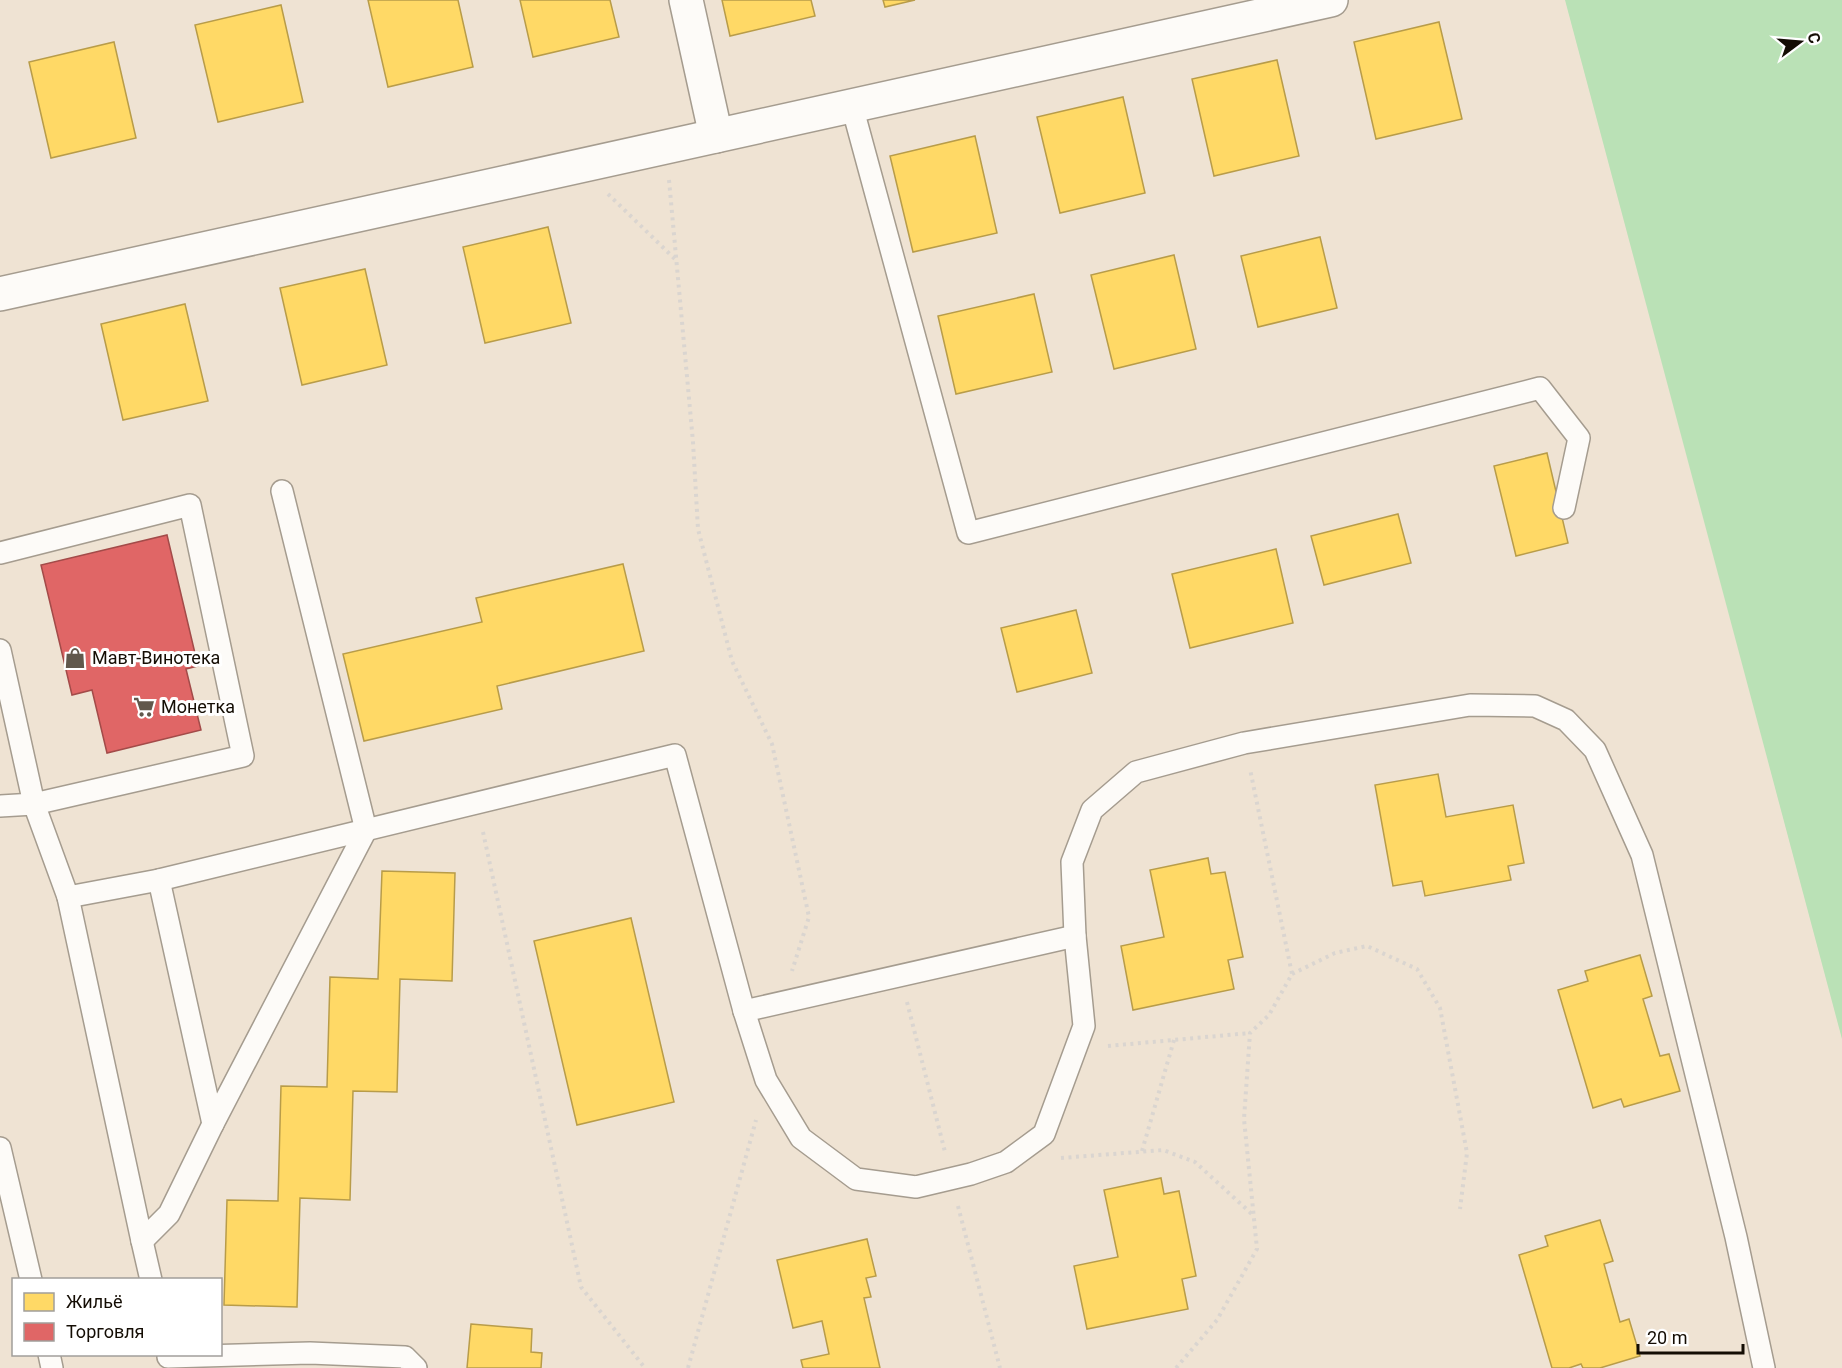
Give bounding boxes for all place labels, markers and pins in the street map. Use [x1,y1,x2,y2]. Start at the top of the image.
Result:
shop icon: Мавт-Винотека [63,646,87,670]
place label: Мавт-Винотека [92,647,220,668]
supermarket icon: Монетка [132,695,156,719]
place label: Монетка [161,696,235,717]

